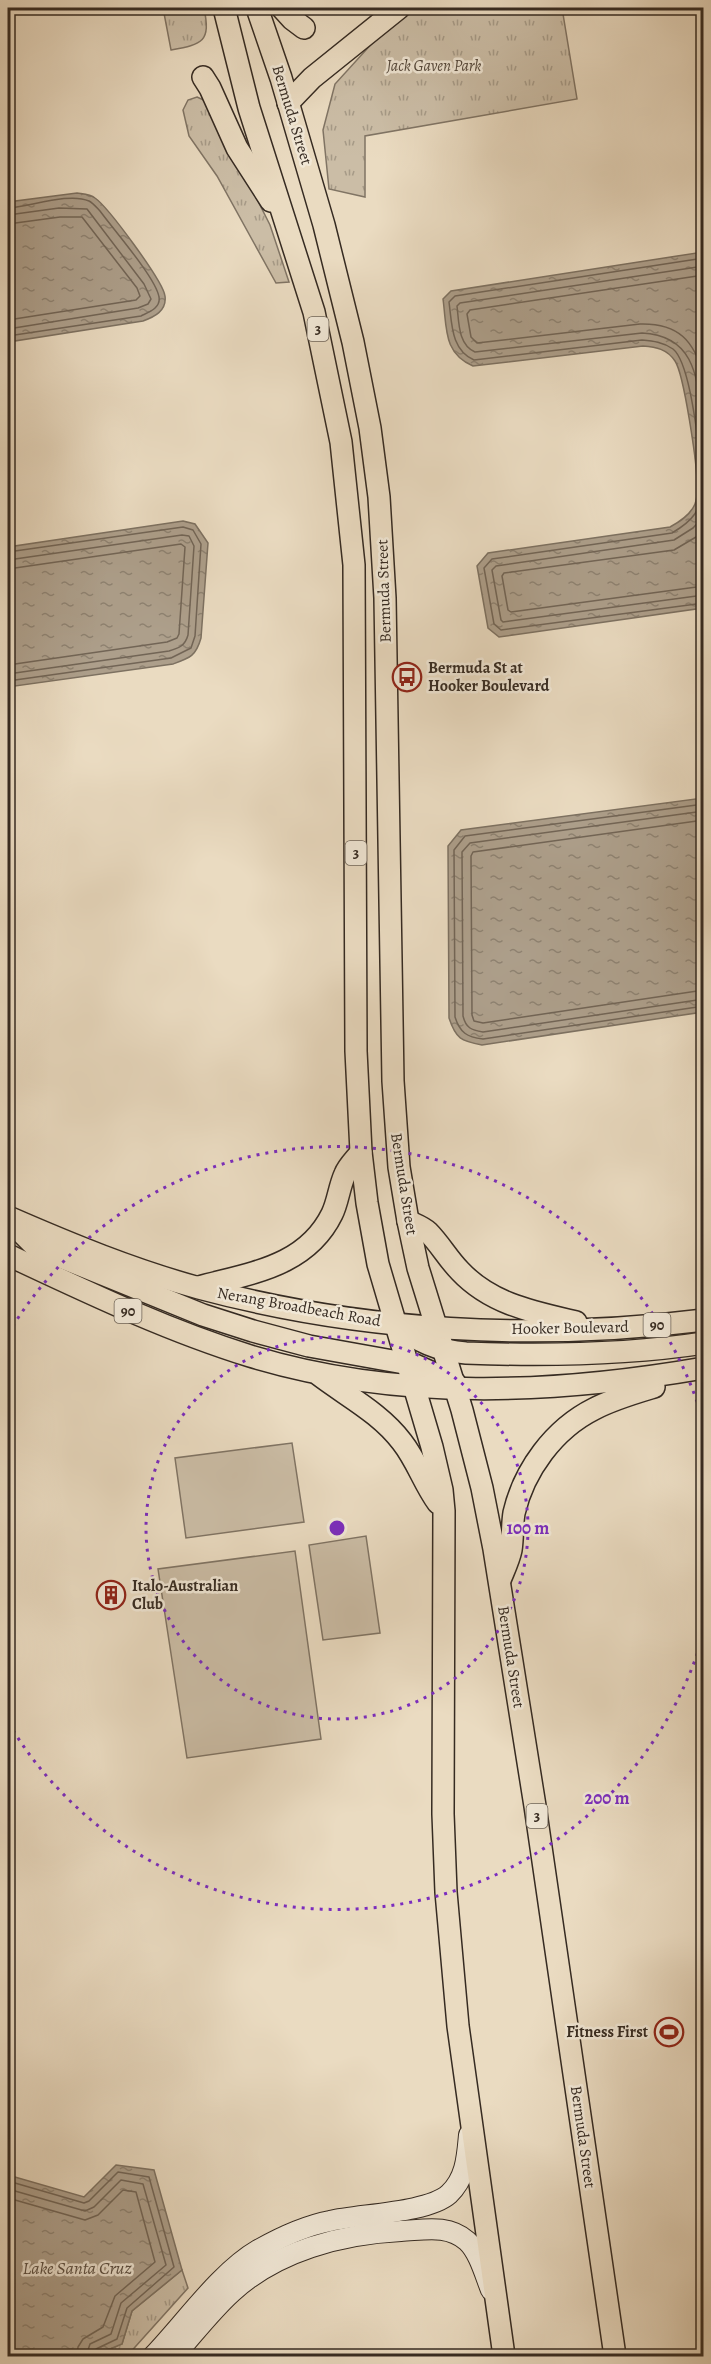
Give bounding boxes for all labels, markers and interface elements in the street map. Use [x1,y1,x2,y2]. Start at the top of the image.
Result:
park label: Jack Gaven Park [385,55,482,77]
street label: Bermuda Street [266,62,318,168]
road number: 3 [308,317,328,341]
street label: Bermuda Street [371,539,397,643]
place label: Bermuda St at Hooker Boulevard [428,657,550,697]
bus stop icon: Bermuda St at Hooker Boulevard [391,661,423,693]
road number: 3 [346,841,366,865]
street label: Bermuda Street [385,1131,423,1237]
street label: Nerang Broadbeach Road [216,1282,383,1332]
road number: 90 [114,1299,142,1323]
road number: 90 [644,1313,670,1337]
street label: Hooker Boulevard [511,1316,629,1340]
text: 100 m [507,1516,549,1540]
centre of rings [327,1518,347,1538]
place label: Italo-Australian Club [132,1575,238,1615]
building icon: Italo-Australian Club [95,1579,127,1611]
street label: Bermuda Street [492,1604,530,1710]
text: 200 m [584,1786,630,1810]
road number: 3 [526,1804,548,1828]
sports icon: Fitness First [653,2016,685,2048]
place label: Fitness First [566,2021,649,2043]
street label: Bermuda Street [565,2084,601,2190]
water label: Lake Santa Cruz [22,2256,132,2280]

